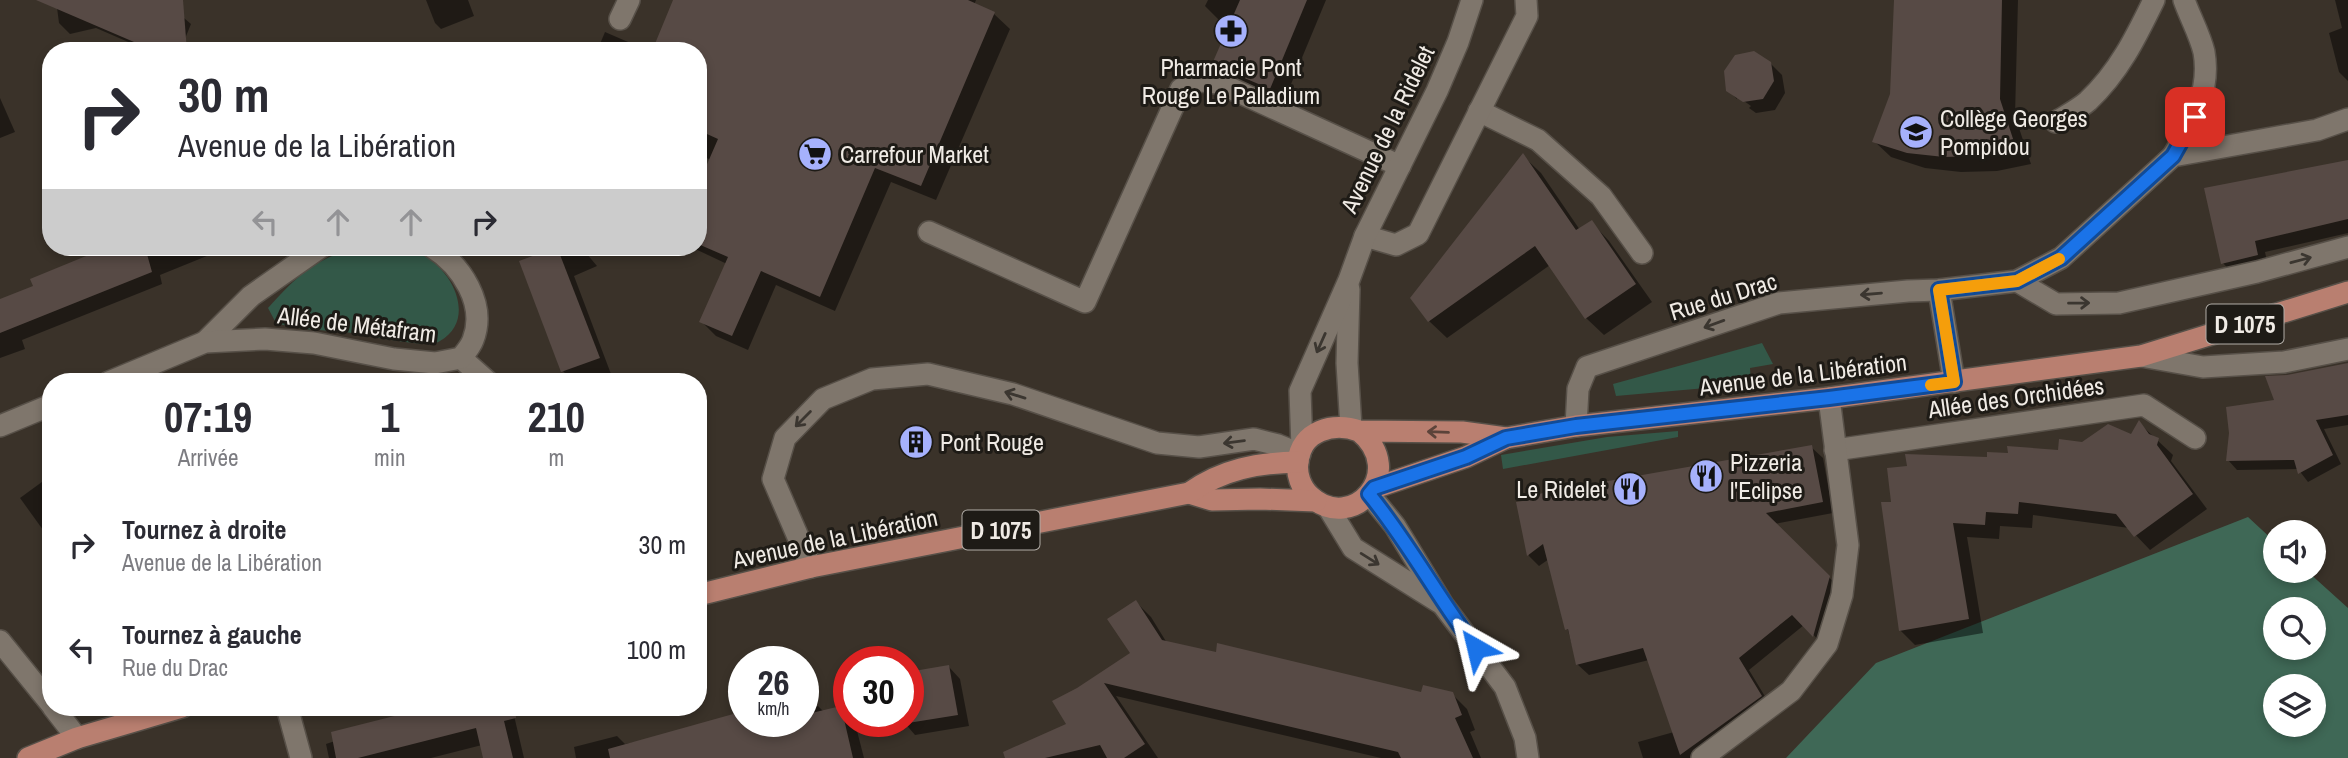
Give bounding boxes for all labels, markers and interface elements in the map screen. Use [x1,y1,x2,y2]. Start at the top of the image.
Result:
pharmacy icon: Pharmacie Pont Rouge Le Palladium [1212,12,1250,50]
street label: Avenue de la Ridelet [1332,40,1442,219]
place label: Pharmacie Pont Rouge Le Palladium [1142,51,1320,111]
text: 30 m [178,61,270,127]
icon: right [63,70,154,161]
pin [2165,87,2225,147]
icon: arrive [2176,98,2214,136]
place label: Collège Georges Pompidou [1940,102,2088,162]
school or university icon: Collège Georges Pompidou [1897,113,1935,151]
text: Avenue de la Libération [178,124,456,167]
supermarket icon: Carrefour Market [796,135,834,173]
place label: Carrefour Market [840,138,989,170]
icon: left [246,203,284,241]
icon: ahead [319,203,357,241]
icon: ahead [392,203,430,241]
icon: right [465,203,503,241]
one-way arrow [2290,253,2312,266]
street label: Rue du Drac [1665,265,1781,327]
one-way arrow [1860,288,1883,301]
one-way arrow [2067,296,2090,310]
street label: Allée de Métafram [275,298,438,350]
road number: D 1075 [2206,304,2284,344]
one-way arrow [1703,319,1725,331]
one-way arrow [1314,331,1327,353]
street label: Avenue de la Libération [1697,345,1909,403]
street label: Allée des Orchidées [1925,369,2106,425]
one-way arrow [1004,387,1026,400]
text: 07:19 [164,389,252,445]
text: 1 [380,389,399,445]
text: 210 [528,389,585,445]
one-way arrow [794,411,811,428]
building icon: Pont Rouge [897,423,935,461]
one-way arrow [1427,425,1450,438]
place label: Pont Rouge [940,426,1044,458]
one-way arrow [1223,435,1246,448]
text: Arrivée [178,442,238,473]
text: min [374,442,406,473]
text: m [548,442,564,473]
place label: Pizzeria l'Eclipse [1730,446,1803,506]
restaurant icon: Pizzeria l'Eclipse [1687,457,1725,495]
restaurant icon: Le Ridelet [1611,470,1649,508]
place label: Le Ridelet [1516,473,1607,505]
street label: Avenue de la Libération [729,501,940,576]
road number: D 1075 [962,510,1040,550]
text: Tournez à droite [122,512,286,547]
map controls [2263,520,2326,737]
button: sound [2263,520,2326,583]
icon: right [63,526,101,564]
text: 30 m [639,527,686,562]
text: Avenue de la Libération [122,547,322,578]
one-way arrow [1360,551,1379,566]
button: search [2263,597,2326,660]
position arrow [1439,611,1513,685]
text: Tournez à gauche [122,617,302,652]
icon: left [63,631,101,669]
text: 100 m [627,632,686,667]
speed limit sign: 30 [833,646,924,737]
text: Rue du Drac [122,652,228,683]
text: 26 [758,659,789,706]
button: layers [2263,674,2326,737]
text: km/h [758,696,790,721]

